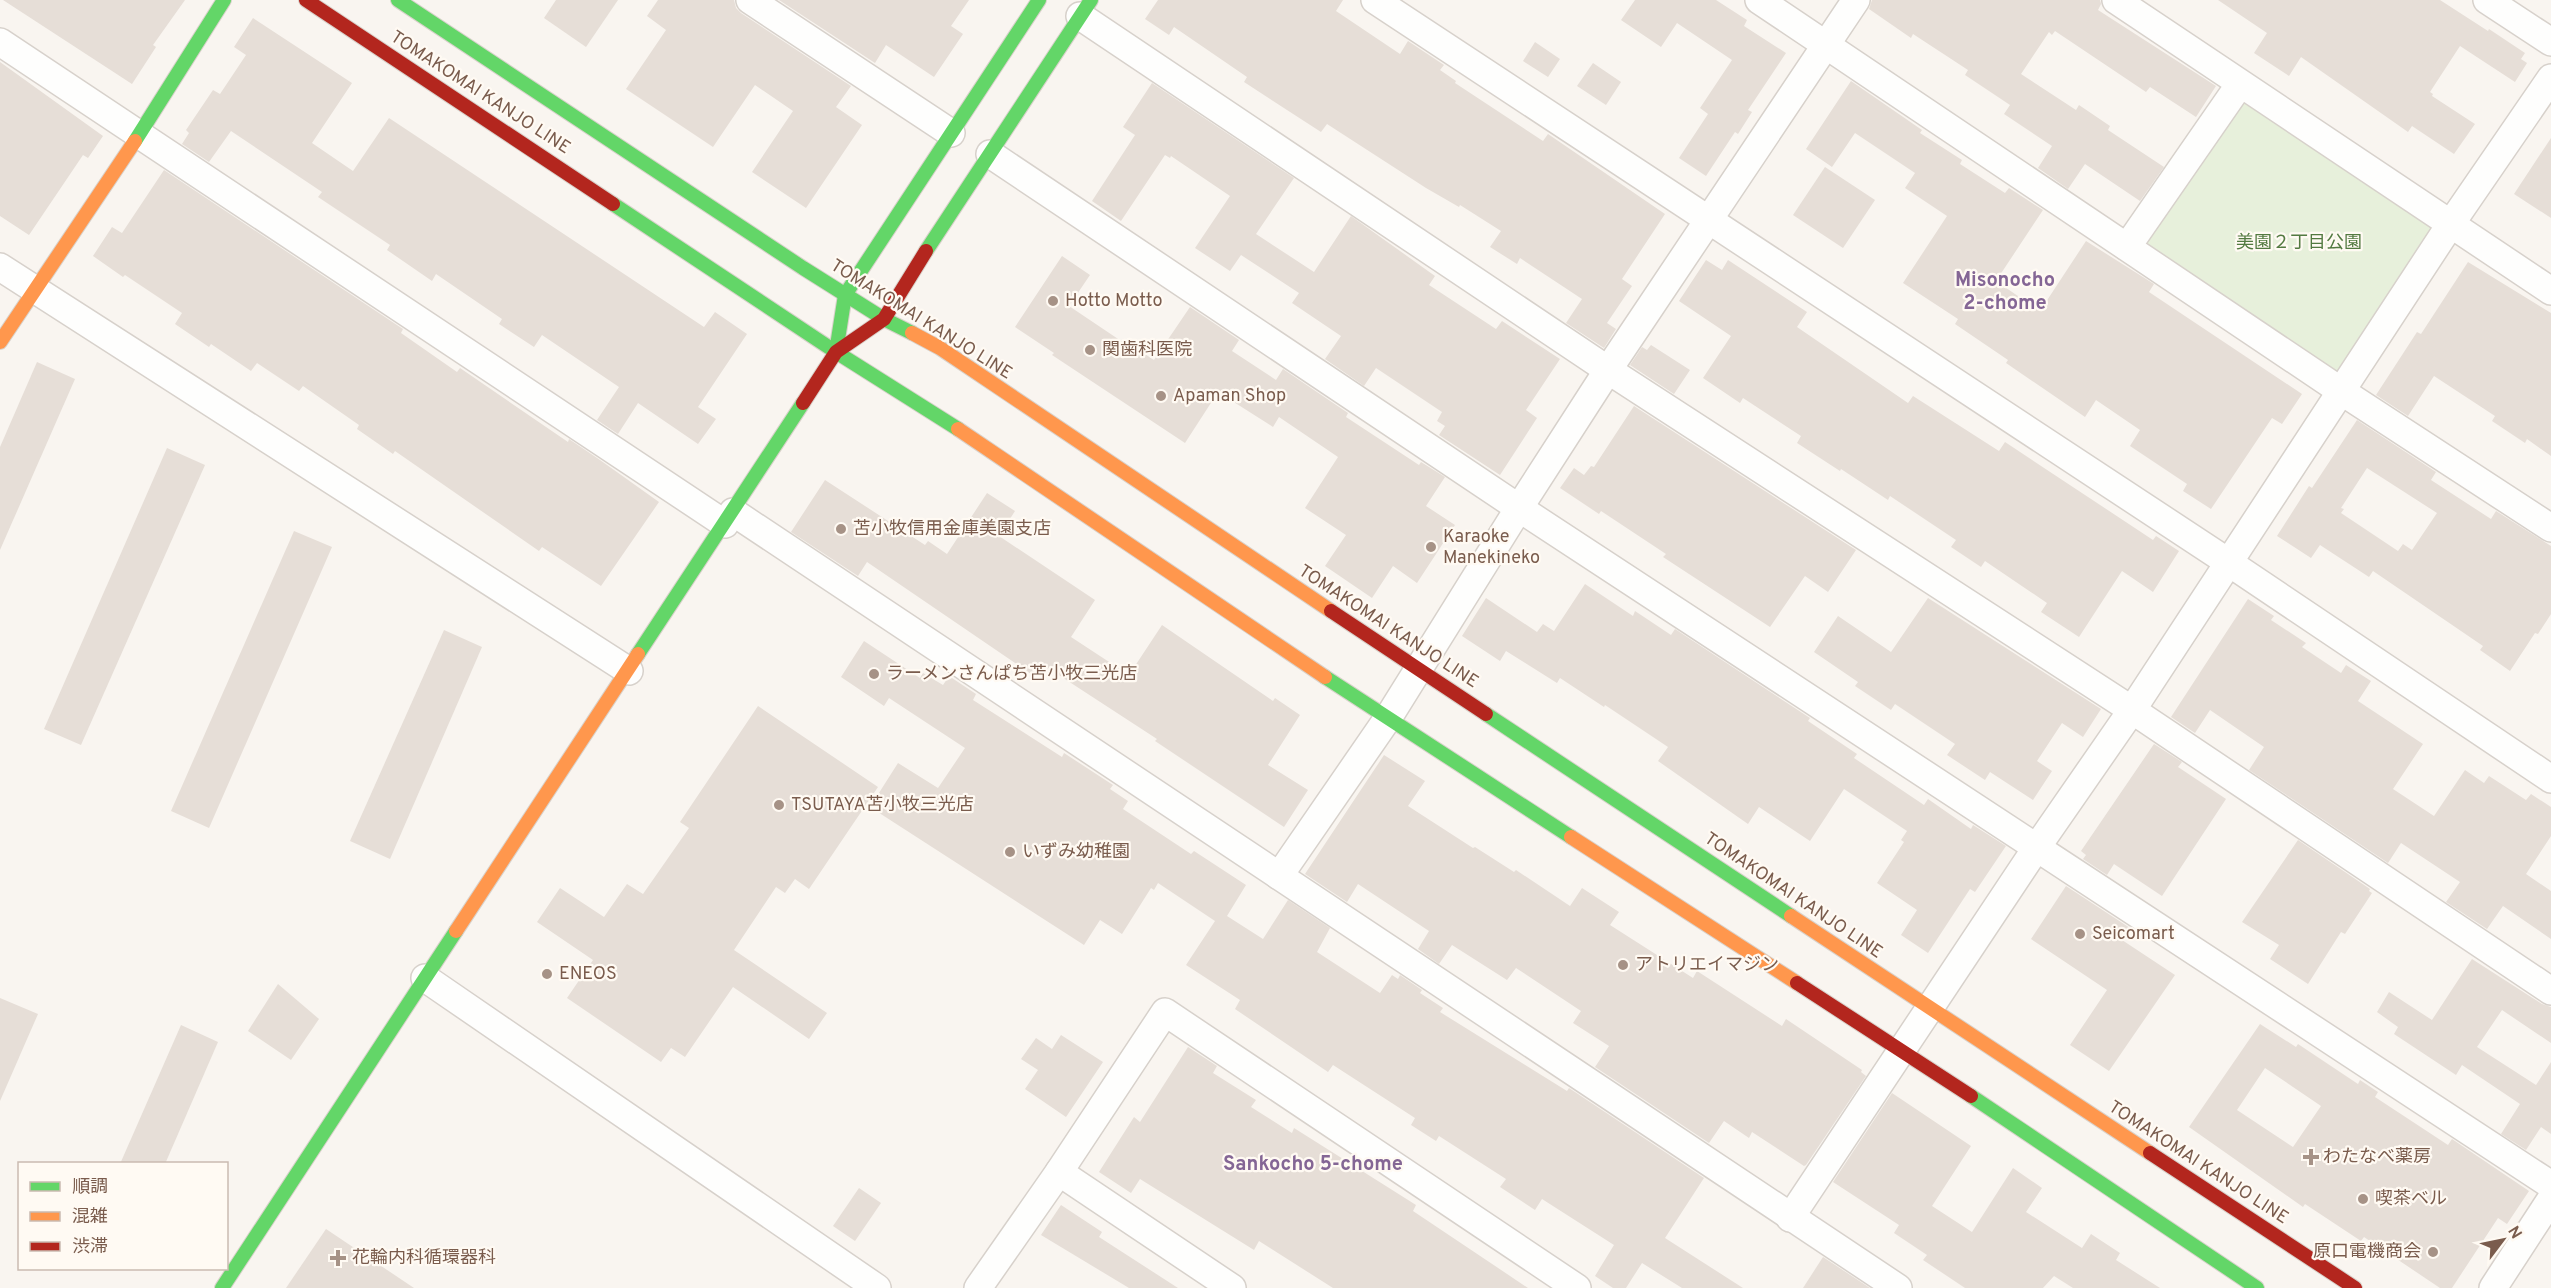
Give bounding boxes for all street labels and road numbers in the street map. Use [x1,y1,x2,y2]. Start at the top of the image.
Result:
street label: TOMAKOMAI KANJO LINE [386,26,574,160]
street label: TOMAKOMAI KANJO LINE [826,255,1016,385]
street label: TOMAKOMAI KANJO LINE [1294,560,1482,694]
street label: TOMAKOMAI KANJO LINE [1699,828,1887,964]
street label: TOMAKOMAI KANJO LINE [2104,1096,2292,1230]

